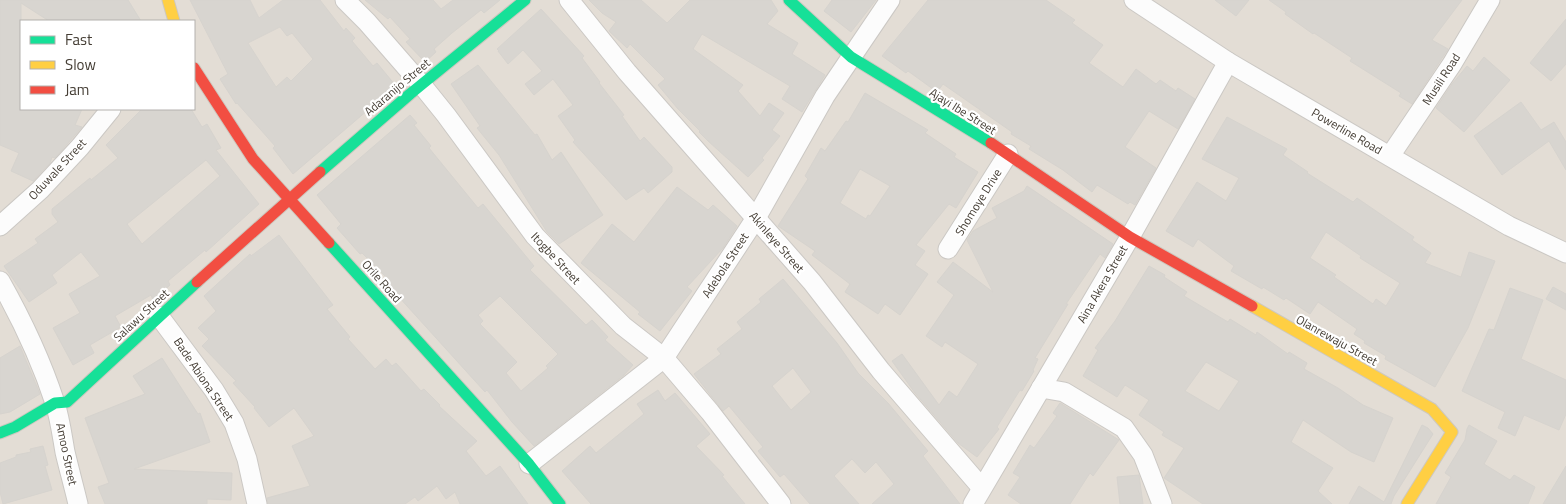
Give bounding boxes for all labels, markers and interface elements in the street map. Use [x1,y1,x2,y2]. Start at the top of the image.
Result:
legend [20,20,195,110]
text: Fast [65,28,93,51]
street label: Musili Road [1417,49,1465,109]
text: Slow [65,53,96,76]
street label: Adaranijo Street [360,53,435,120]
text: Jam [65,78,89,101]
street label: Ajayi Ibe Street [926,83,1001,140]
street label: Powerline Road [1308,103,1386,159]
street label: Oduwale Street [23,133,91,204]
street label: Shomoye Drive [950,165,1006,239]
street label: Akinleye Street [745,207,810,278]
street label: Itogbe Street [527,228,586,289]
street label: Adebola Street [697,228,754,301]
street label: Aina Akera Street [1072,241,1132,327]
street label: Orile Road [357,255,407,307]
street label: Salawu Street [109,284,174,346]
street label: Olanrewaju Street [1293,310,1382,371]
street label: Bade Abiona Street [169,334,239,425]
street label: Amoo Street [51,421,83,488]

